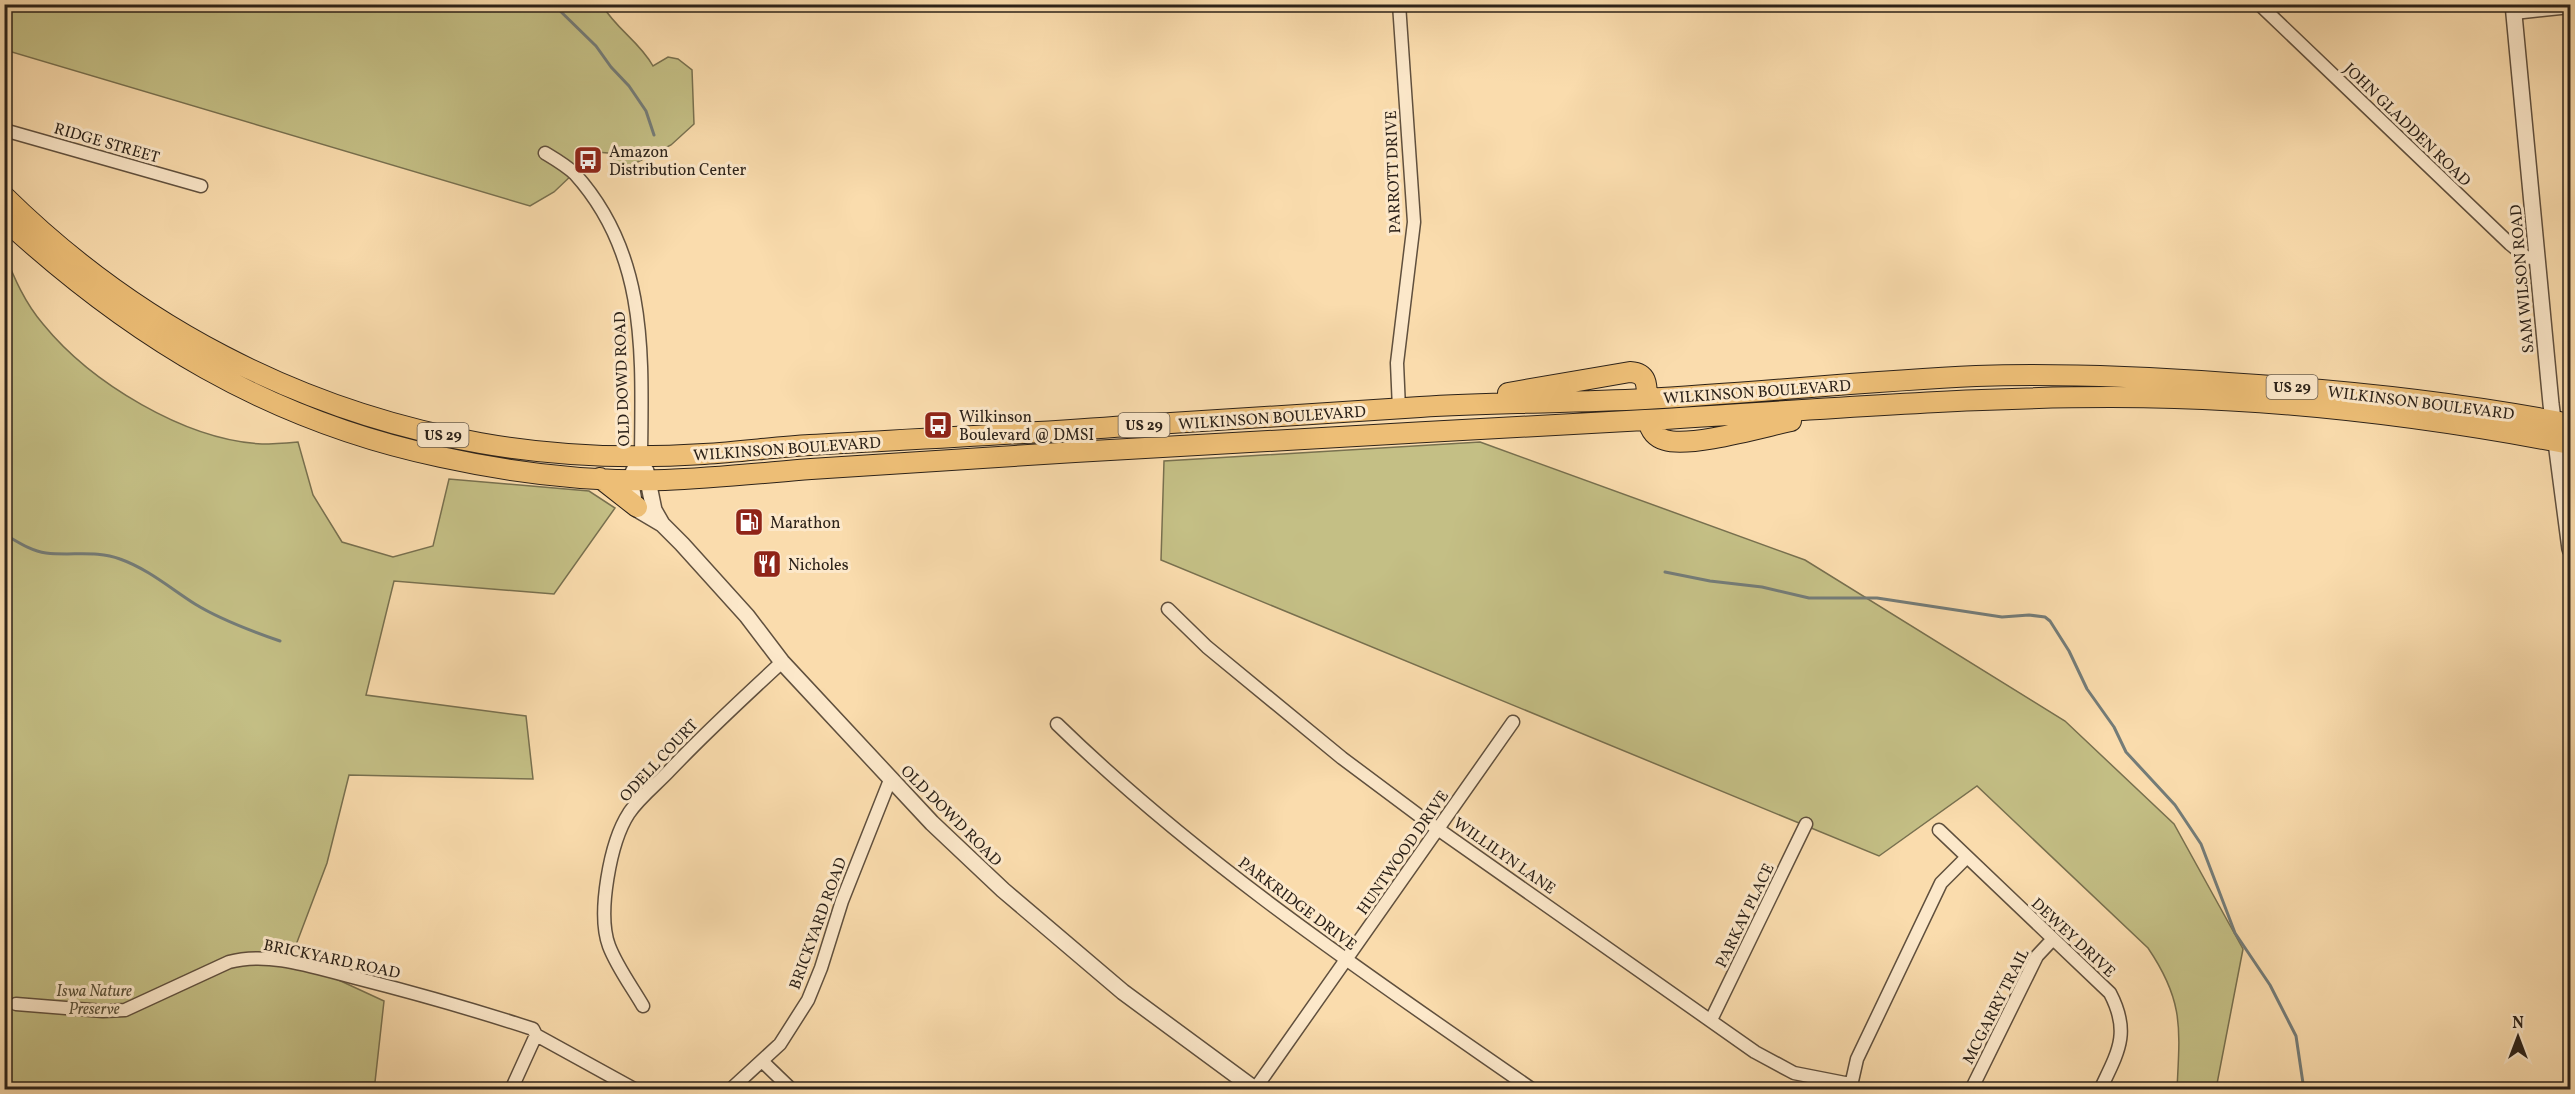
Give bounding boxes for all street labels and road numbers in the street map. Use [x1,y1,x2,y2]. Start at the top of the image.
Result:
street label: JOHN GLADDEN ROAD [2338,59,2475,192]
street label: PARROTT DRIVE [1381,110,1407,234]
street label: RIDGE STREET [51,118,162,170]
street label: SAM WILSON ROAD [2506,203,2540,354]
street label: OLD DOWD ROAD [610,311,636,447]
street label: WILKINSON BOULEVARD [1663,375,1852,411]
road number: US 29 [2266,375,2318,399]
street label: WILKINSON BOULEVARD [2326,382,2516,426]
street label: WILKINSON BOULEVARD [1178,401,1367,437]
road number: US 29 [1118,413,1170,437]
road number: US 29 [418,423,468,447]
street label: WILKINSON BOULEVARD [693,432,882,468]
street label: ODELL COURT [615,715,704,808]
street label: OLD DOWD ROAD [895,761,1006,872]
street label: HUNTWOOD DRIVE [1352,787,1455,920]
street label: WILLILYN LANE [1448,813,1560,900]
street label: PARKRIDGE DRIVE [1233,853,1361,956]
street label: BRICKYARD ROAD [785,854,853,993]
street label: PARKAY PLACE [1711,860,1781,972]
street label: DEWEY DRIVE [2026,894,2120,983]
street label: BRICKYARD ROAD [261,935,402,985]
street label: MCGARRY TRAIL [1958,945,2035,1068]

